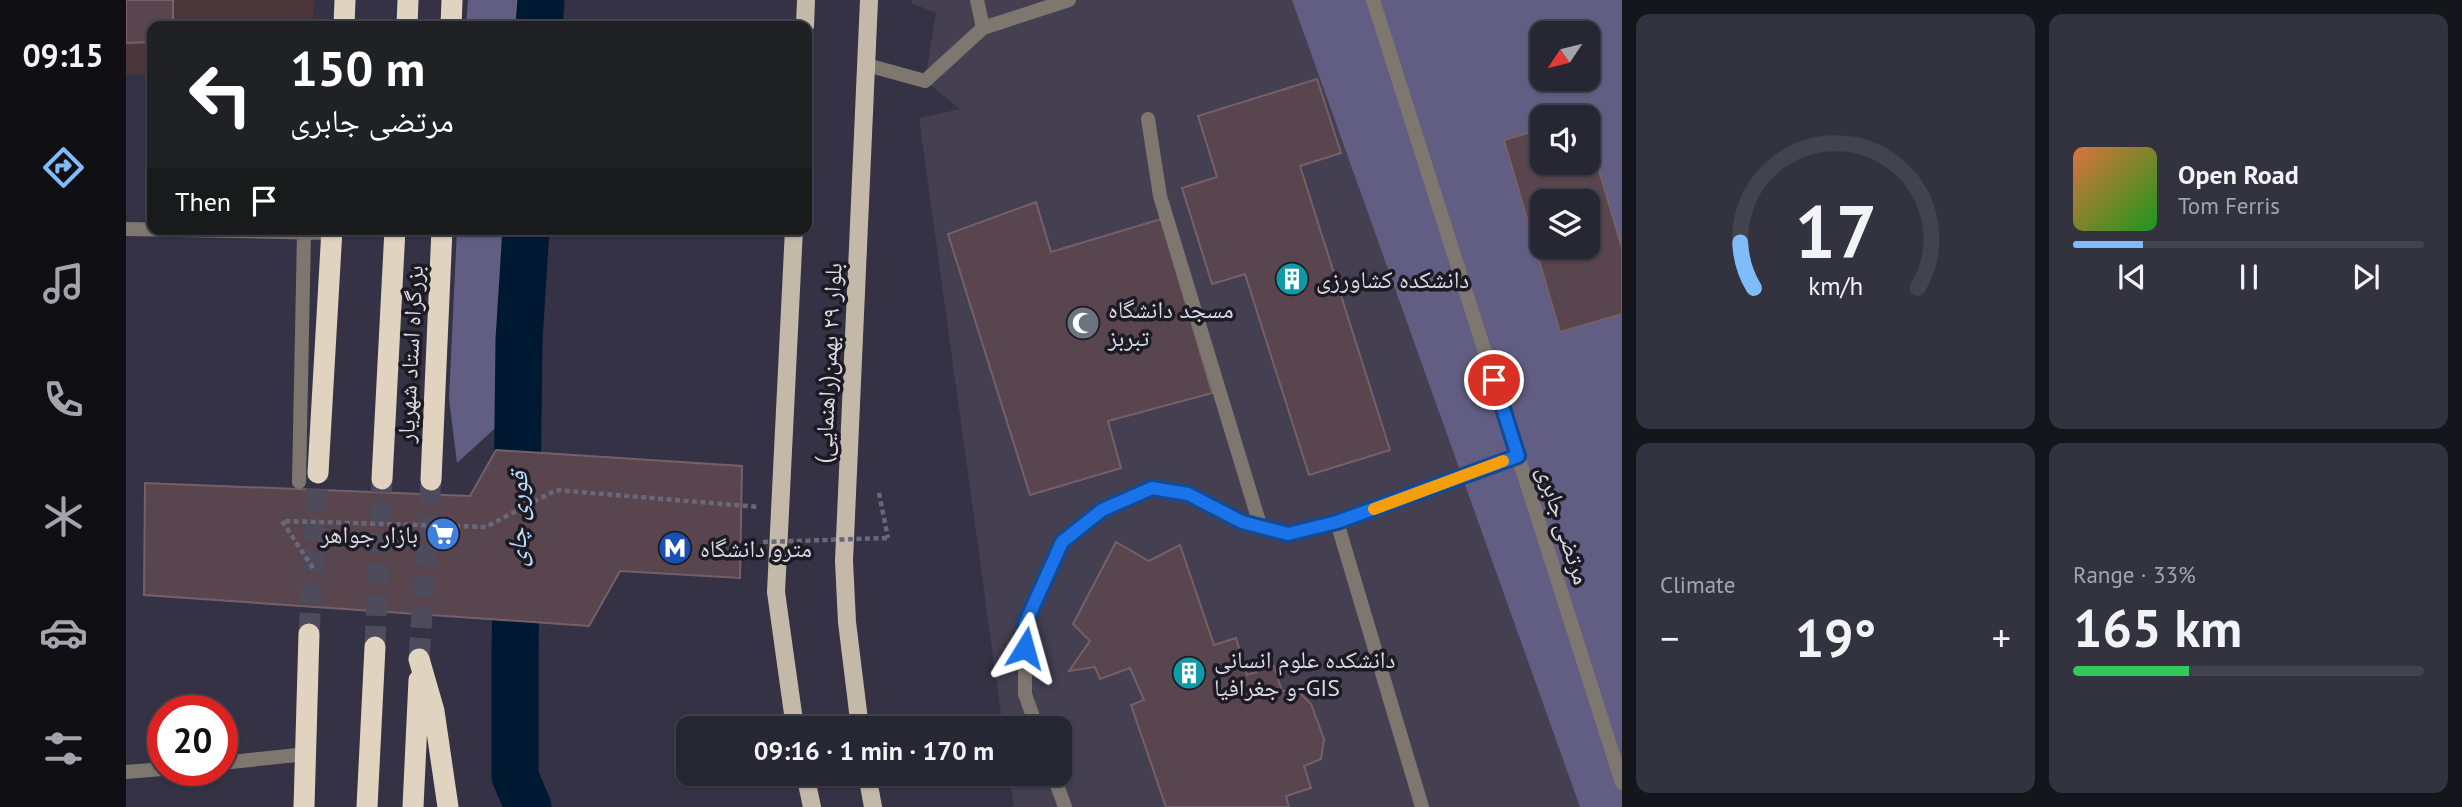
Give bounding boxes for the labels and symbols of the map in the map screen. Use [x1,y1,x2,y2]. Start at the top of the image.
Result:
north arrow [1530,21,1600,91]
building icon: دانشکده کشاورزی [1273,260,1311,298]
street label: بلوار ٢٩ بهمن(راهنمایی) [807,262,849,464]
street label: بزرگراه استاد شهریار [390,264,430,445]
place label: دانشکده کشاورزی [1316,264,1469,295]
place label: مسجد دانشگاه تبربز [1107,294,1234,353]
mosque icon: مسجد دانشگاه تبربز [1064,304,1102,342]
pin [1464,350,1524,410]
street label: مرتضی جابری [1530,462,1598,588]
water label: قوری چای [500,468,534,567]
supermarket icon: بازار جواهر [424,515,462,553]
place label: بازار جواهر [320,519,418,550]
metro station icon: مترو دانشگاه [656,529,694,567]
place label: مترو دانشگاه [700,533,812,564]
position arrow [988,611,1062,685]
place label: دانشکده علوم انسانی و جغرافیا-GIS [1214,644,1396,703]
building icon: دانشکده علوم انسانی و جغرافیا-GIS [1170,654,1208,692]
speed limit sign: 20 [147,695,238,786]

